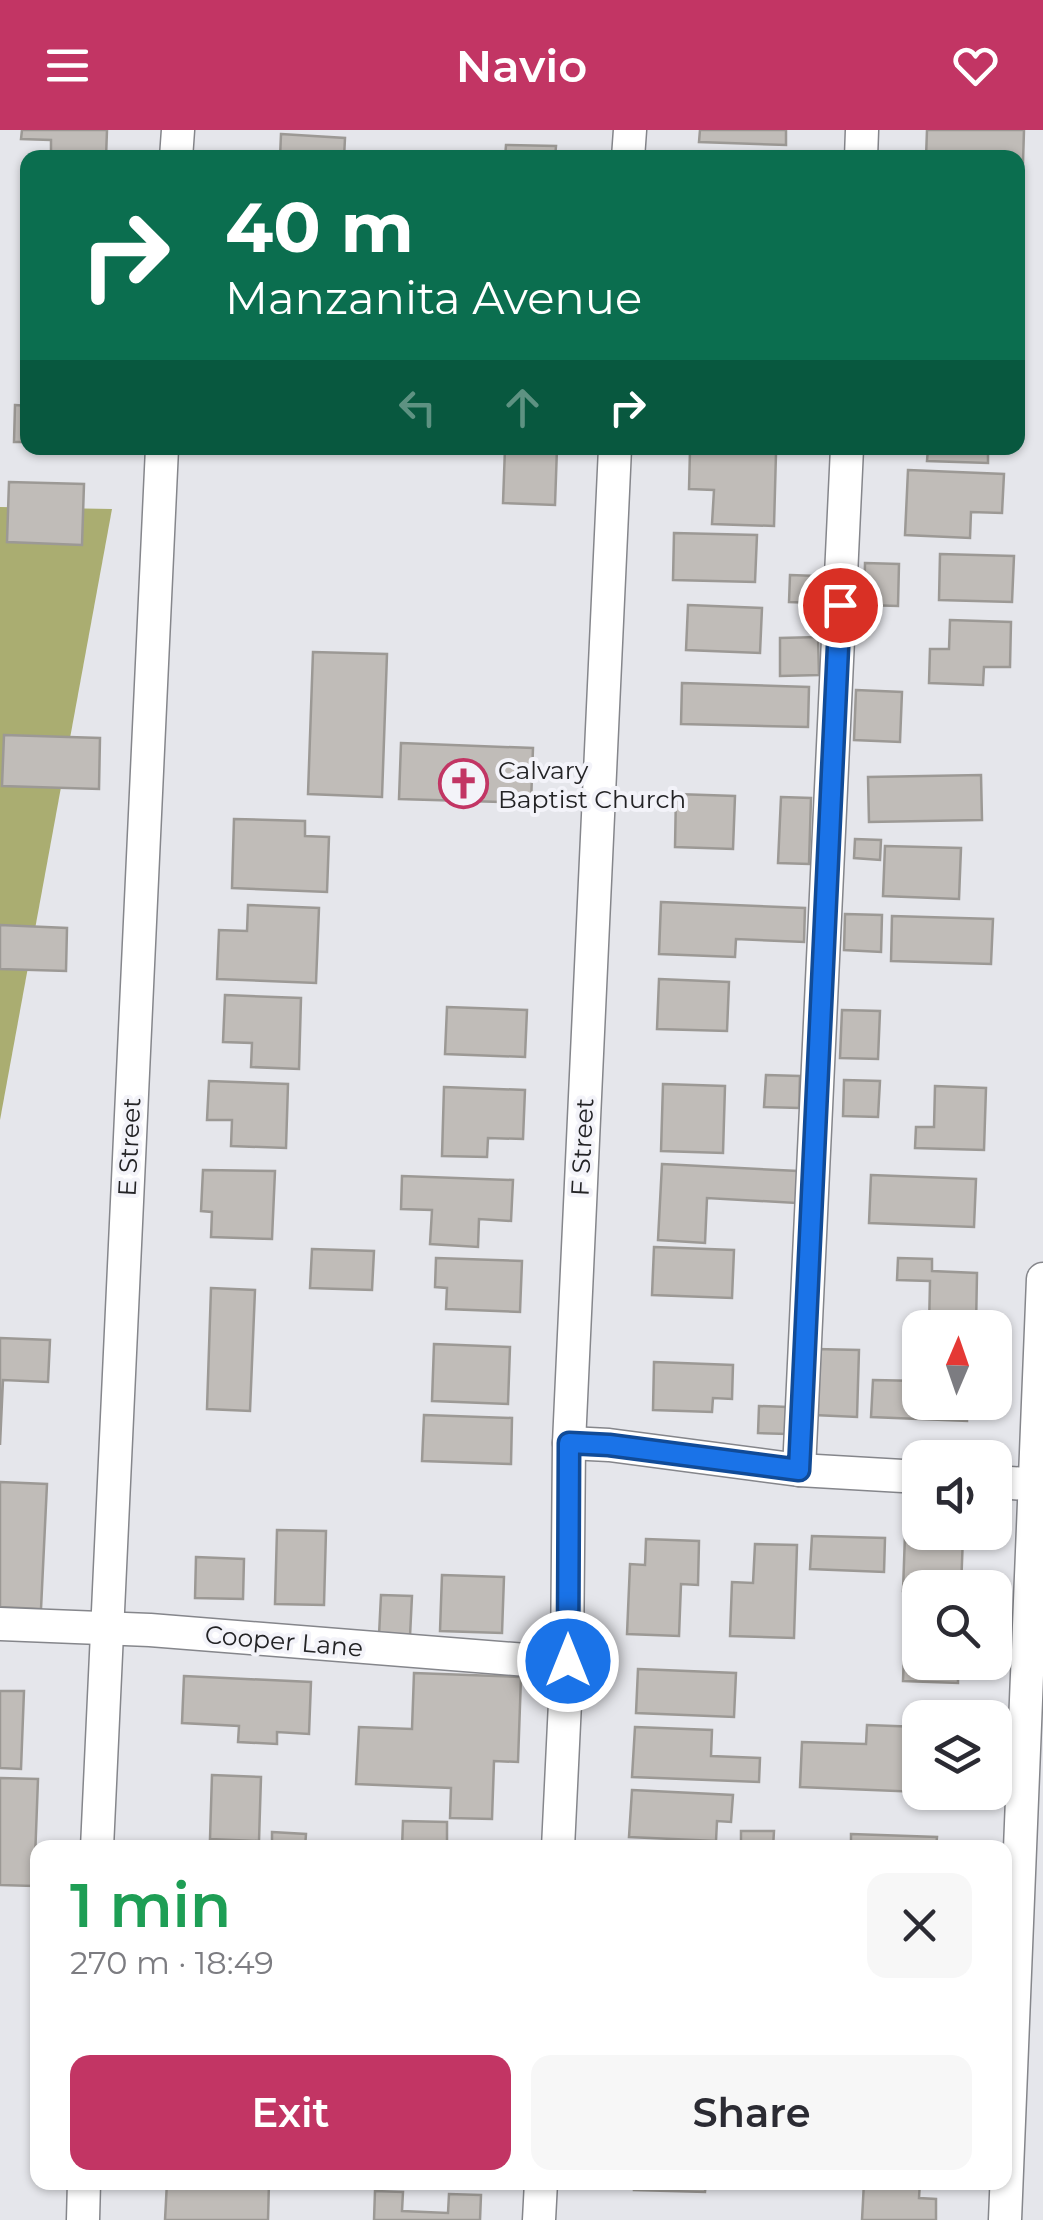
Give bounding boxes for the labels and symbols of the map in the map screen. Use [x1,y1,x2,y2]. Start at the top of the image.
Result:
pin [798,563,883,648]
place label: Calvary Baptist Church [498,755,686,814]
church icon: Calvary Baptist Church [437,758,489,810]
street label: E Street [111,1097,147,1197]
street label: F Street [564,1097,600,1197]
north arrow [902,1310,1012,1420]
position arrow [516,1609,620,1713]
street label: Cooper Lane [204,1619,364,1663]

